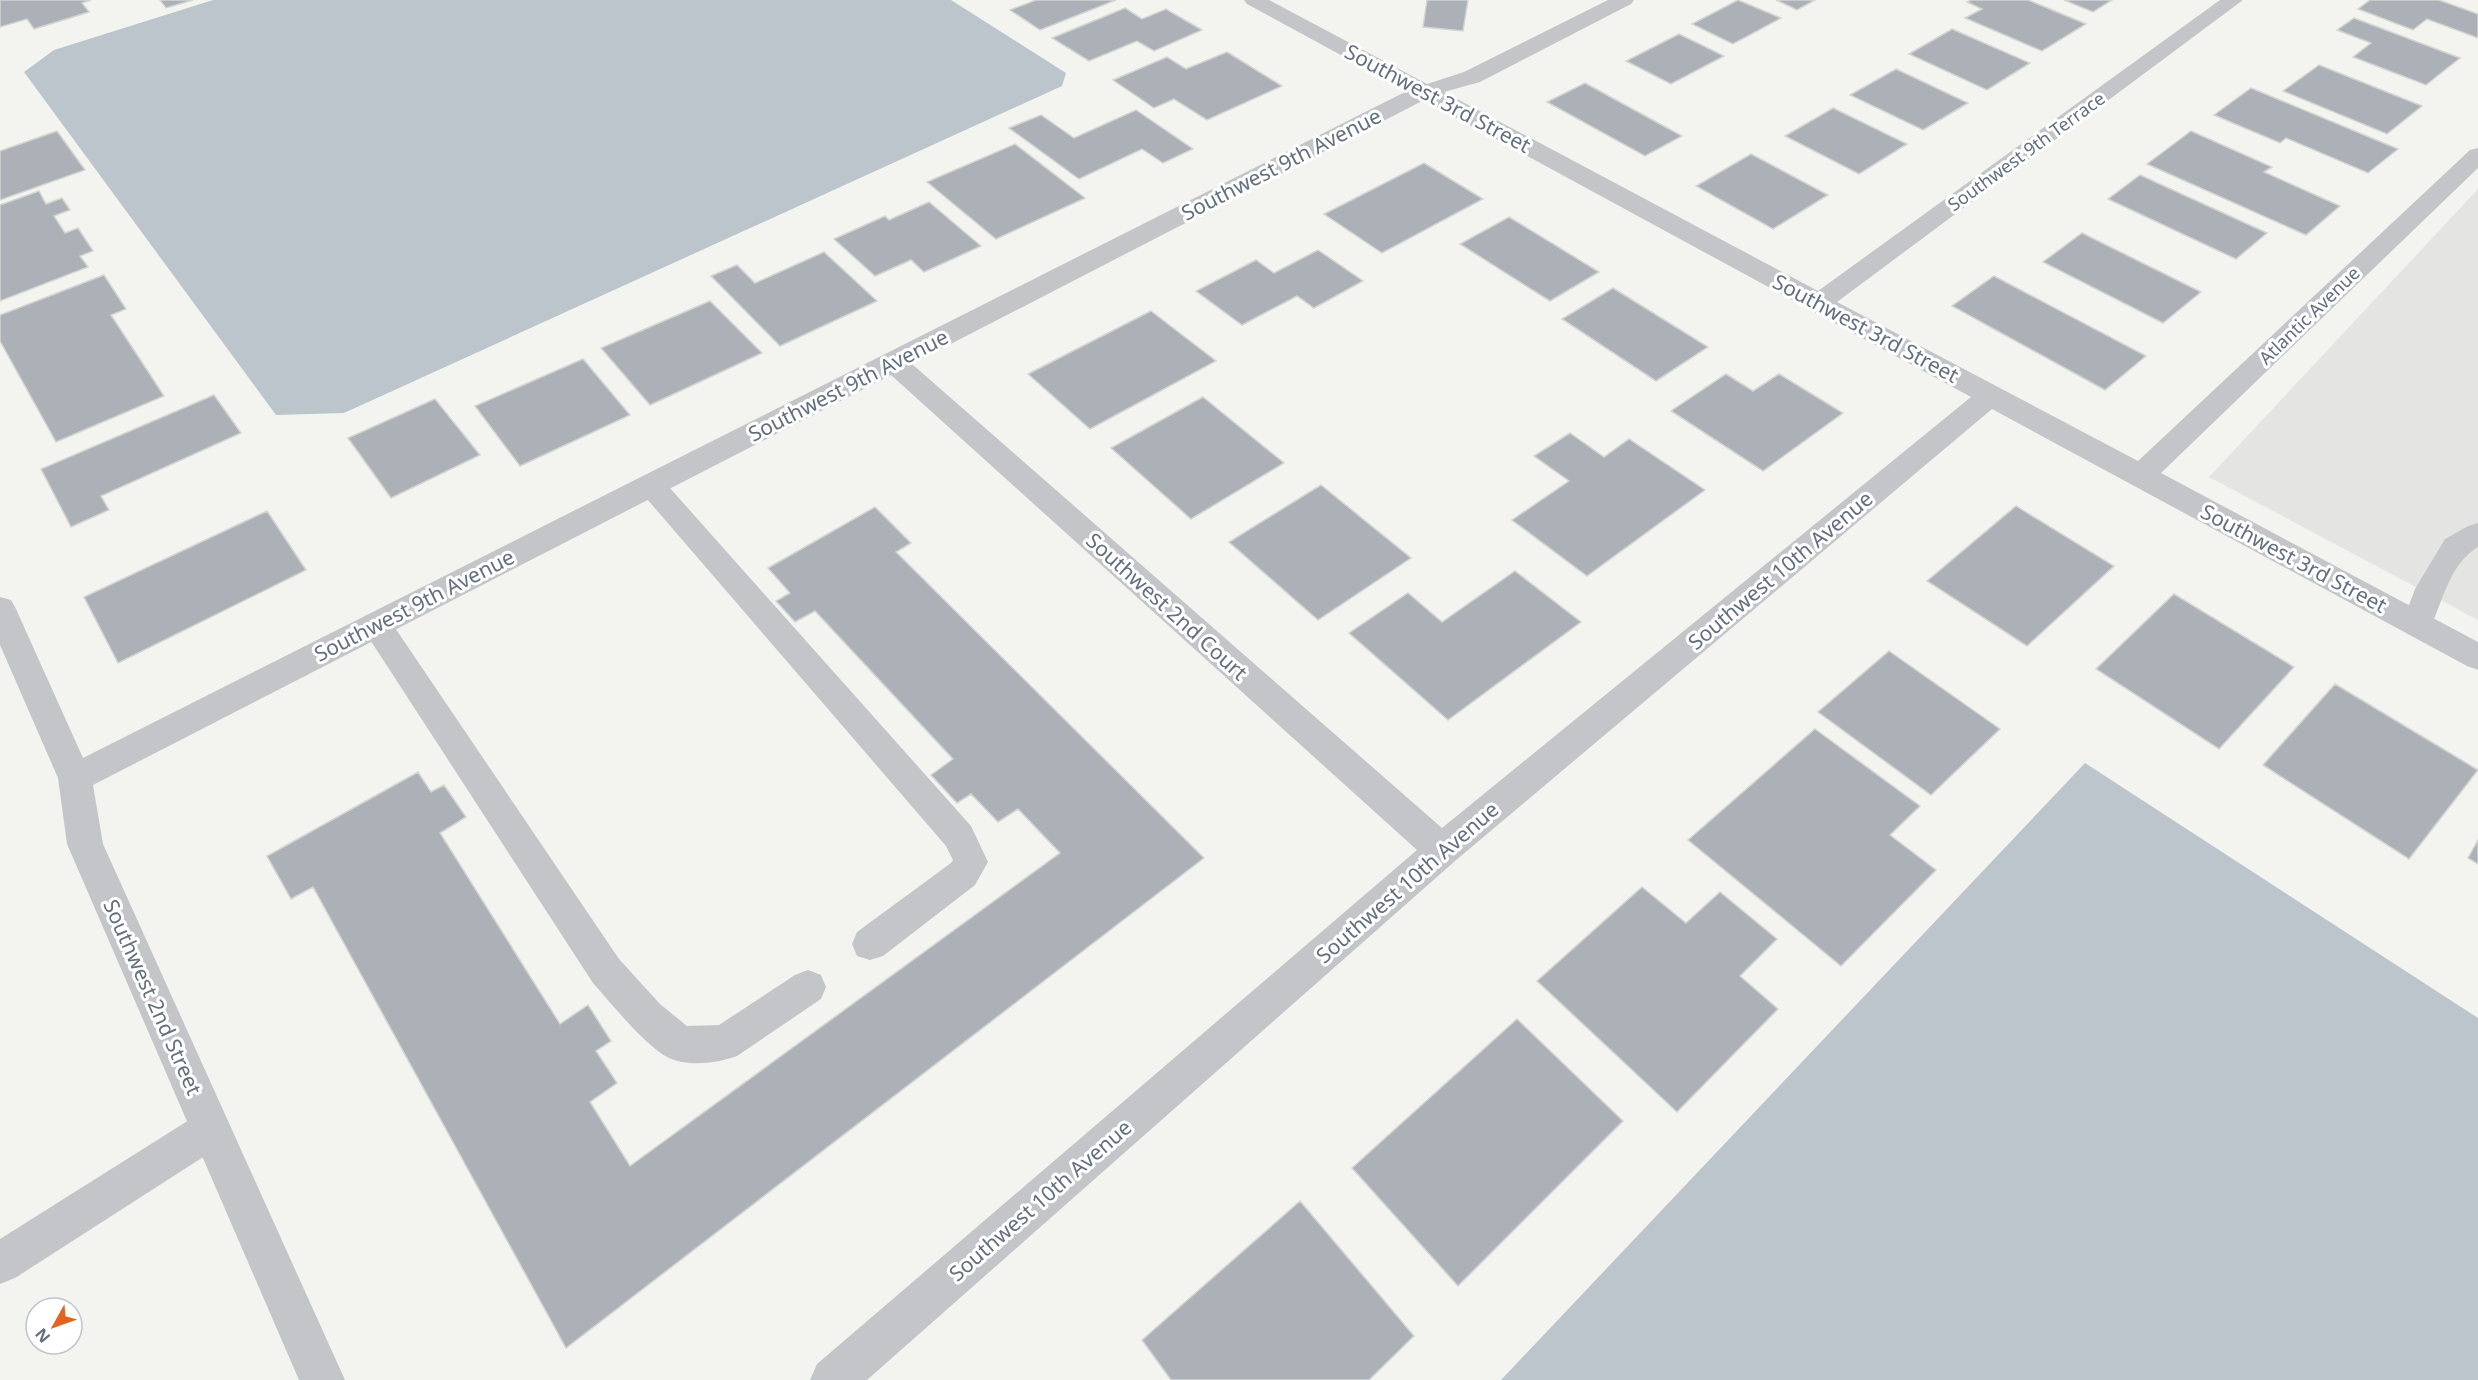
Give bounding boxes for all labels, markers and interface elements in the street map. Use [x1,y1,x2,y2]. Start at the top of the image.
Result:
street label: Southwest 3rd Street [1340,37,1536,159]
street label: Southwest 9th Terrace [1943,86,2109,216]
street label: Southwest 9th Avenue [1176,101,1386,227]
street label: Atlantic Avenue [2253,261,2365,369]
street label: Southwest 3rd Street [1768,267,1964,389]
street label: Southwest 9th Avenue [743,322,953,448]
street label: Southwest 10th Avenue [1682,484,1878,656]
street label: Southwest 3rd Street [2196,497,2392,619]
street label: Southwest 2nd Court [1080,526,1254,686]
street label: Southwest 9th Avenue [309,542,519,668]
street label: Southwest 10th Avenue [1310,795,1504,969]
street label: Southwest 2nd Street [97,895,209,1100]
street label: Southwest 10th Avenue [943,1113,1137,1287]
north arrow [24,1296,84,1356]
text: N [30,1324,55,1348]

